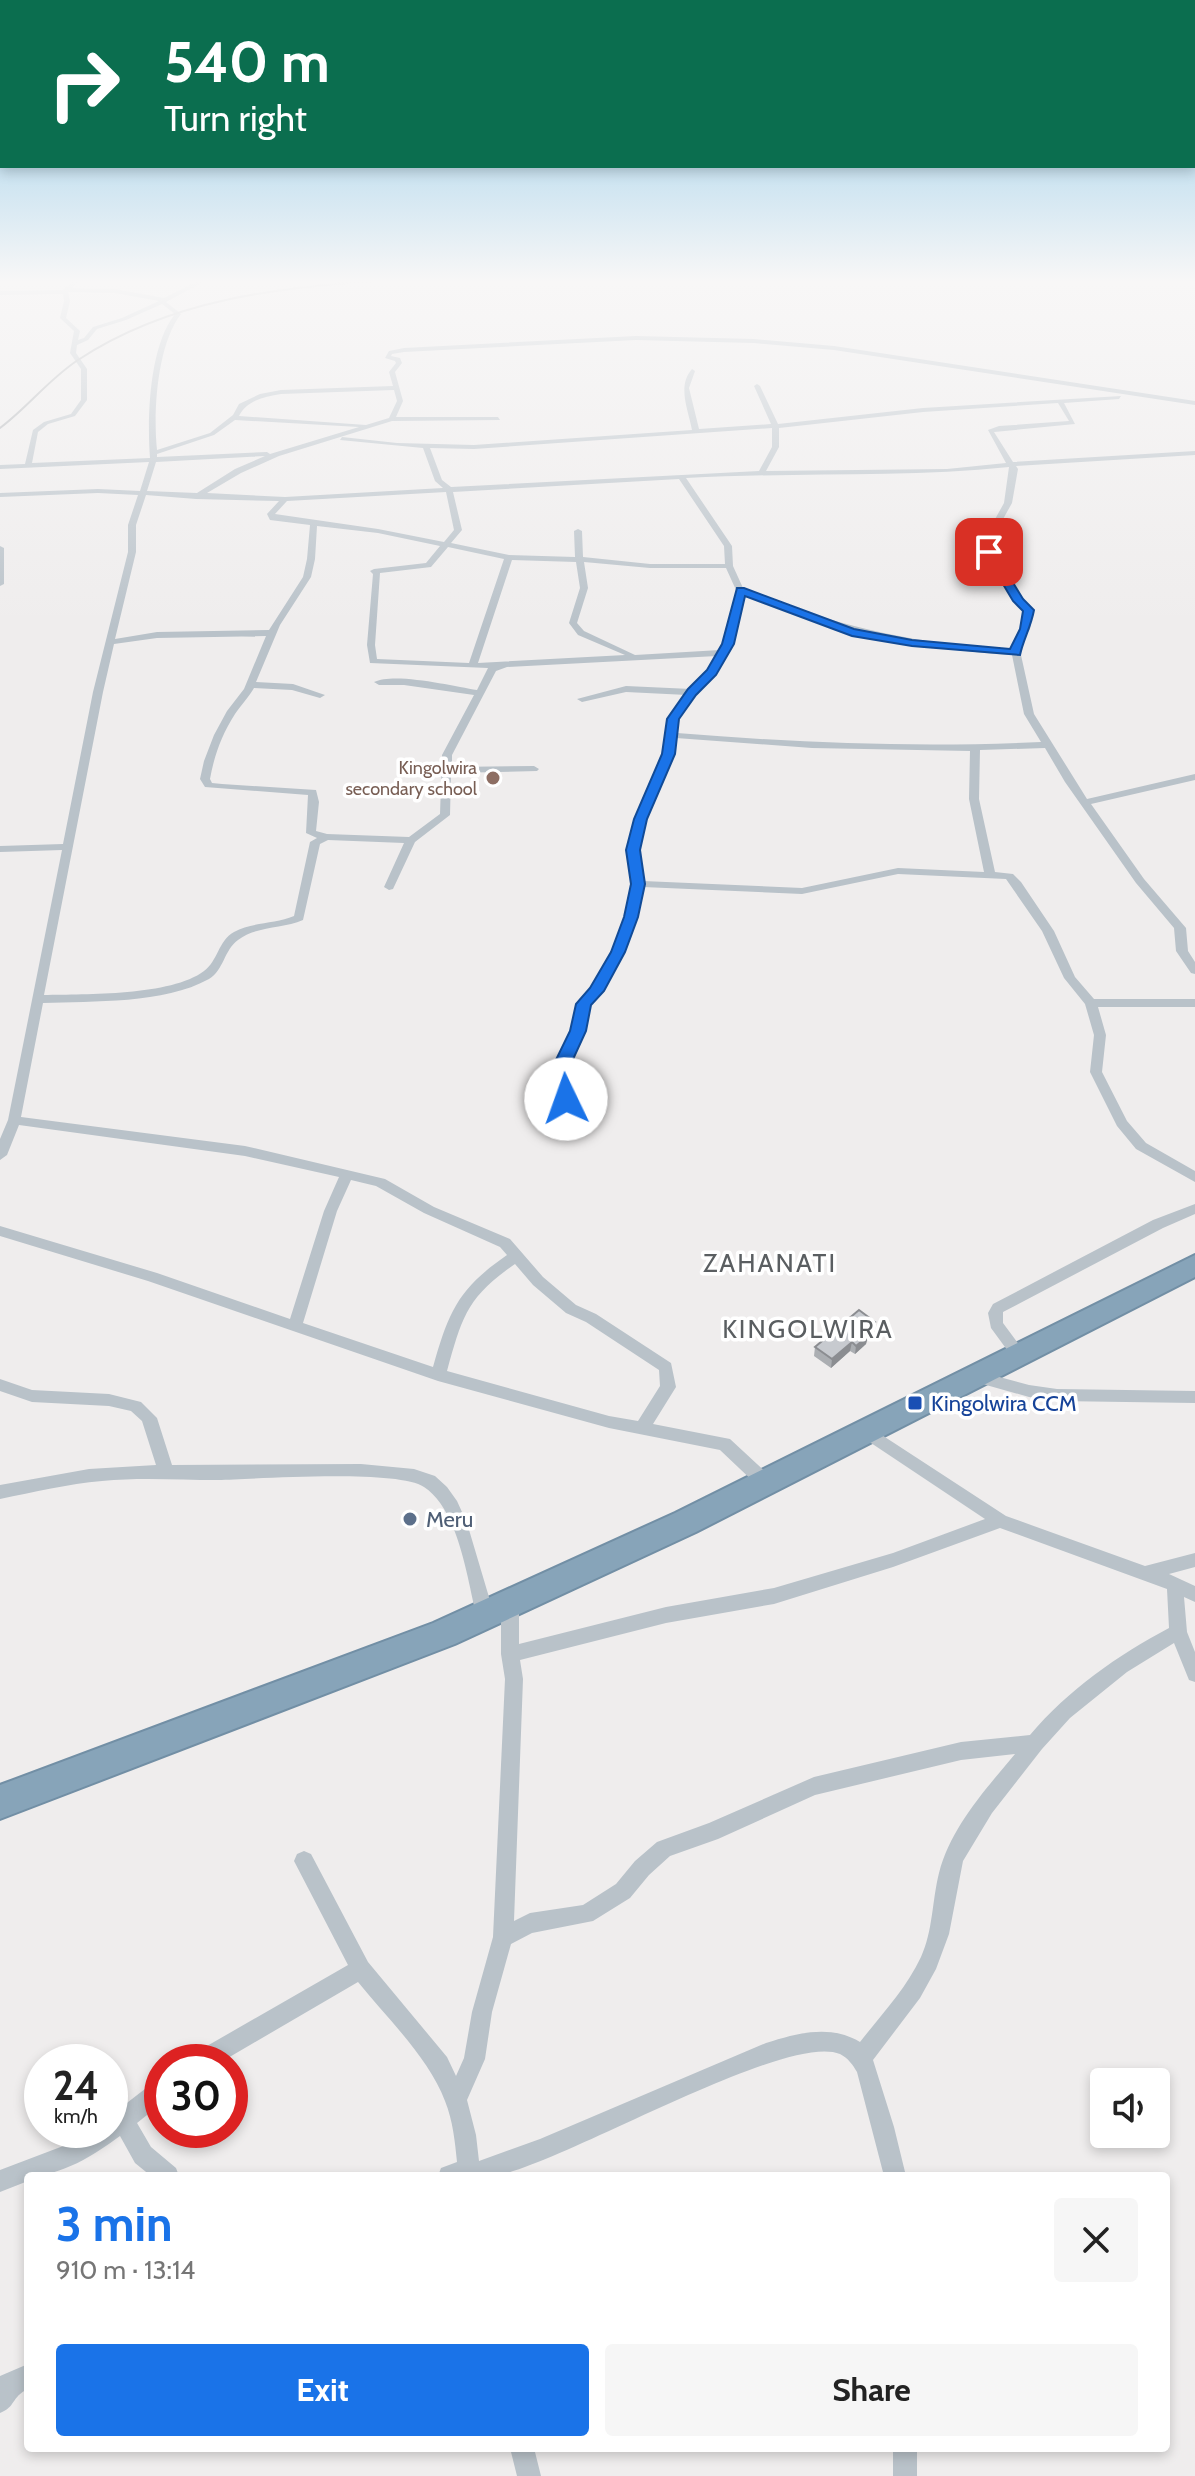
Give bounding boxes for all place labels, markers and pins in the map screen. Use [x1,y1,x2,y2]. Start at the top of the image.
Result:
pin [955,518,1023,586]
place label: Kingolwira secondary school [345,757,478,800]
marker: Kingolwira secondary school [484,769,502,787]
place label: Kingolwira CCM [931,1390,1077,1417]
marker: Kingolwira CCM [906,1394,924,1412]
place label: Meru [426,1506,473,1533]
marker: Meru [401,1510,419,1528]

